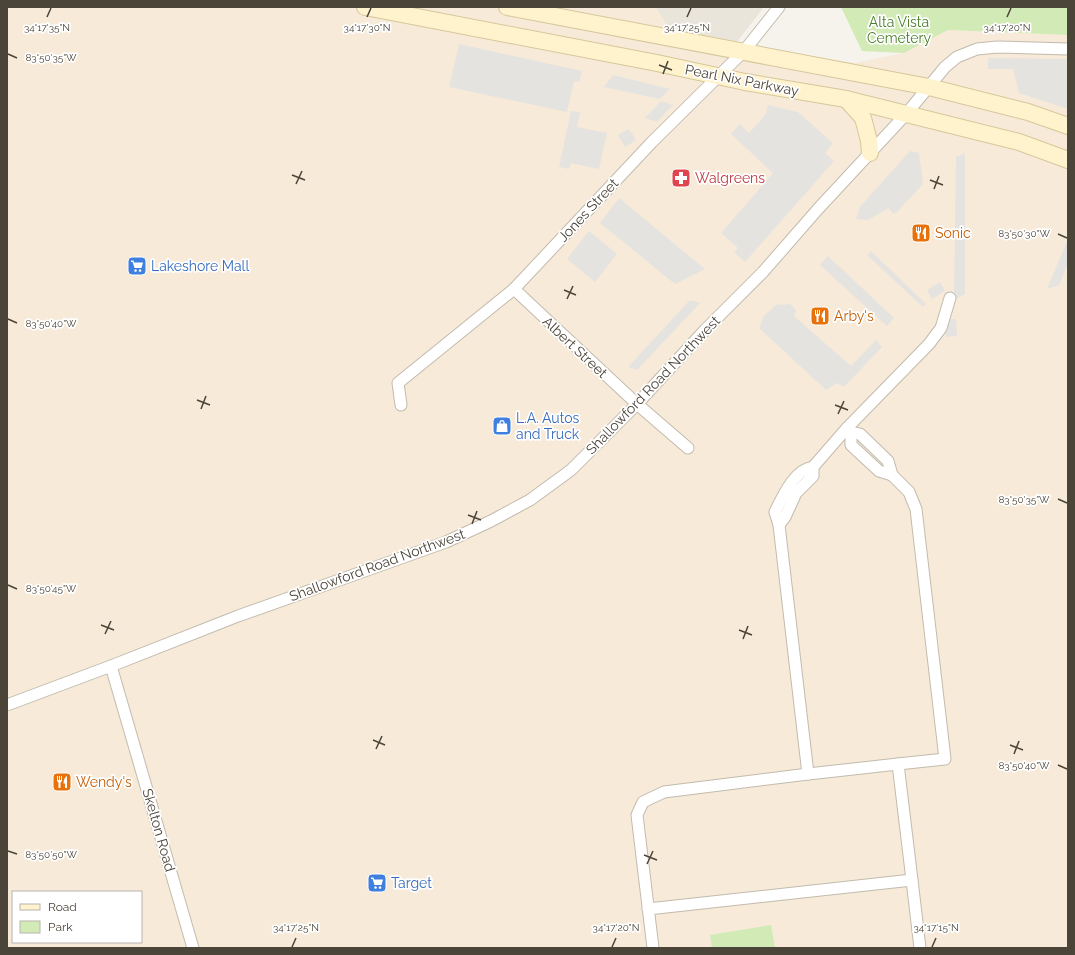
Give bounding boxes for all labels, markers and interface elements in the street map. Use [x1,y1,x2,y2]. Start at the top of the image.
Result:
park label: Alta Vista Cemetery [867,14,931,46]
text: 34°17'35"N [24,22,70,33]
text: 34°17'30"N [344,22,390,33]
text: 34°17'25"N [664,22,710,33]
text: 34°17'20"N [984,22,1030,33]
text: 83°50'35"W [25,52,77,63]
street label: Pearl Nix Parkway [684,61,801,99]
pharmacy icon: Walgreens [670,167,692,189]
place label: Walgreens [695,170,765,186]
street label: Jones Street [555,175,622,245]
restaurant icon: Sonic [910,222,932,244]
place label: Sonic [935,225,971,241]
text: 83°50'30"W [998,228,1050,239]
supermarket icon: Lakeshore Mall [126,255,148,277]
place label: Lakeshore Mall [151,258,249,274]
restaurant icon: Arby's [809,305,831,327]
place label: Arby's [834,308,874,324]
street label: Shallowford Road Northwest [583,312,723,457]
street label: Albert Street [540,313,611,381]
text: 83°50'40"W [25,318,77,329]
place label: L.A. Autos and Truck [516,410,580,442]
shop icon: L.A. Autos and Truck [491,415,513,437]
text: 83°50'35"W [998,494,1050,505]
street label: Shallowford Road Northwest [287,526,467,604]
text: 83°50'45"W [26,583,77,594]
text: 83°50'40"W [998,760,1050,771]
restaurant icon: Wendy's [51,771,73,793]
place label: Wendy's [76,774,132,790]
street label: Skelton Road [139,787,179,873]
text: 83°50'50"W [25,849,77,860]
supermarket icon: Target [366,872,388,894]
place label: Target [391,875,432,891]
legend [12,891,142,943]
text: Road [48,900,77,914]
text: Park [48,920,73,934]
text: 34°17'25"N [273,922,319,933]
text: 34°17'20"N [593,922,639,933]
text: 34°17'15"N [913,922,959,933]

